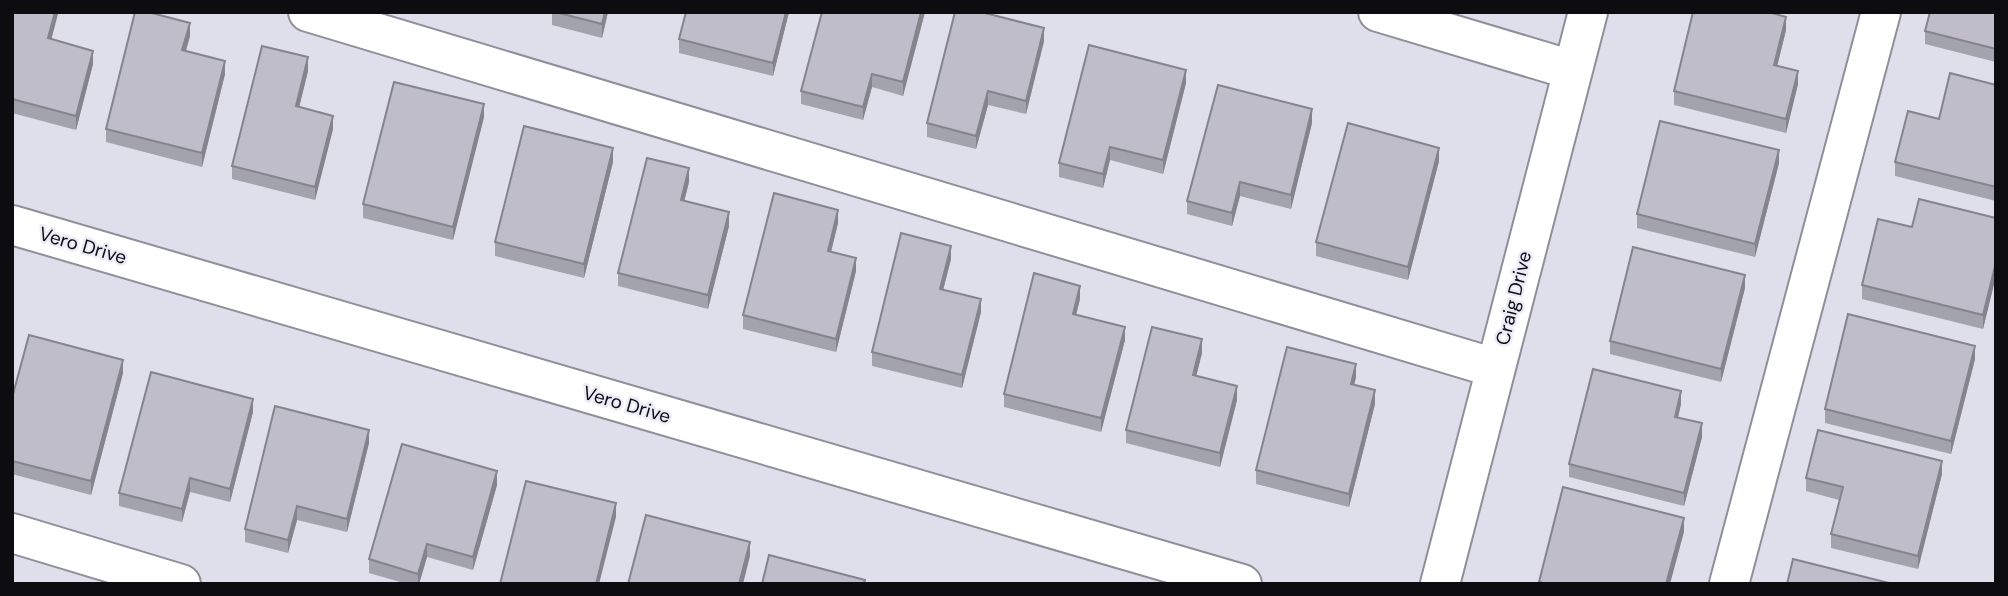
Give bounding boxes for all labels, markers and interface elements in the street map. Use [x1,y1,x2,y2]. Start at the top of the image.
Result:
street label: Vero Drive [36,221,130,270]
street label: Craig Drive [1490,248,1537,348]
street label: Vero Drive [580,380,674,429]

